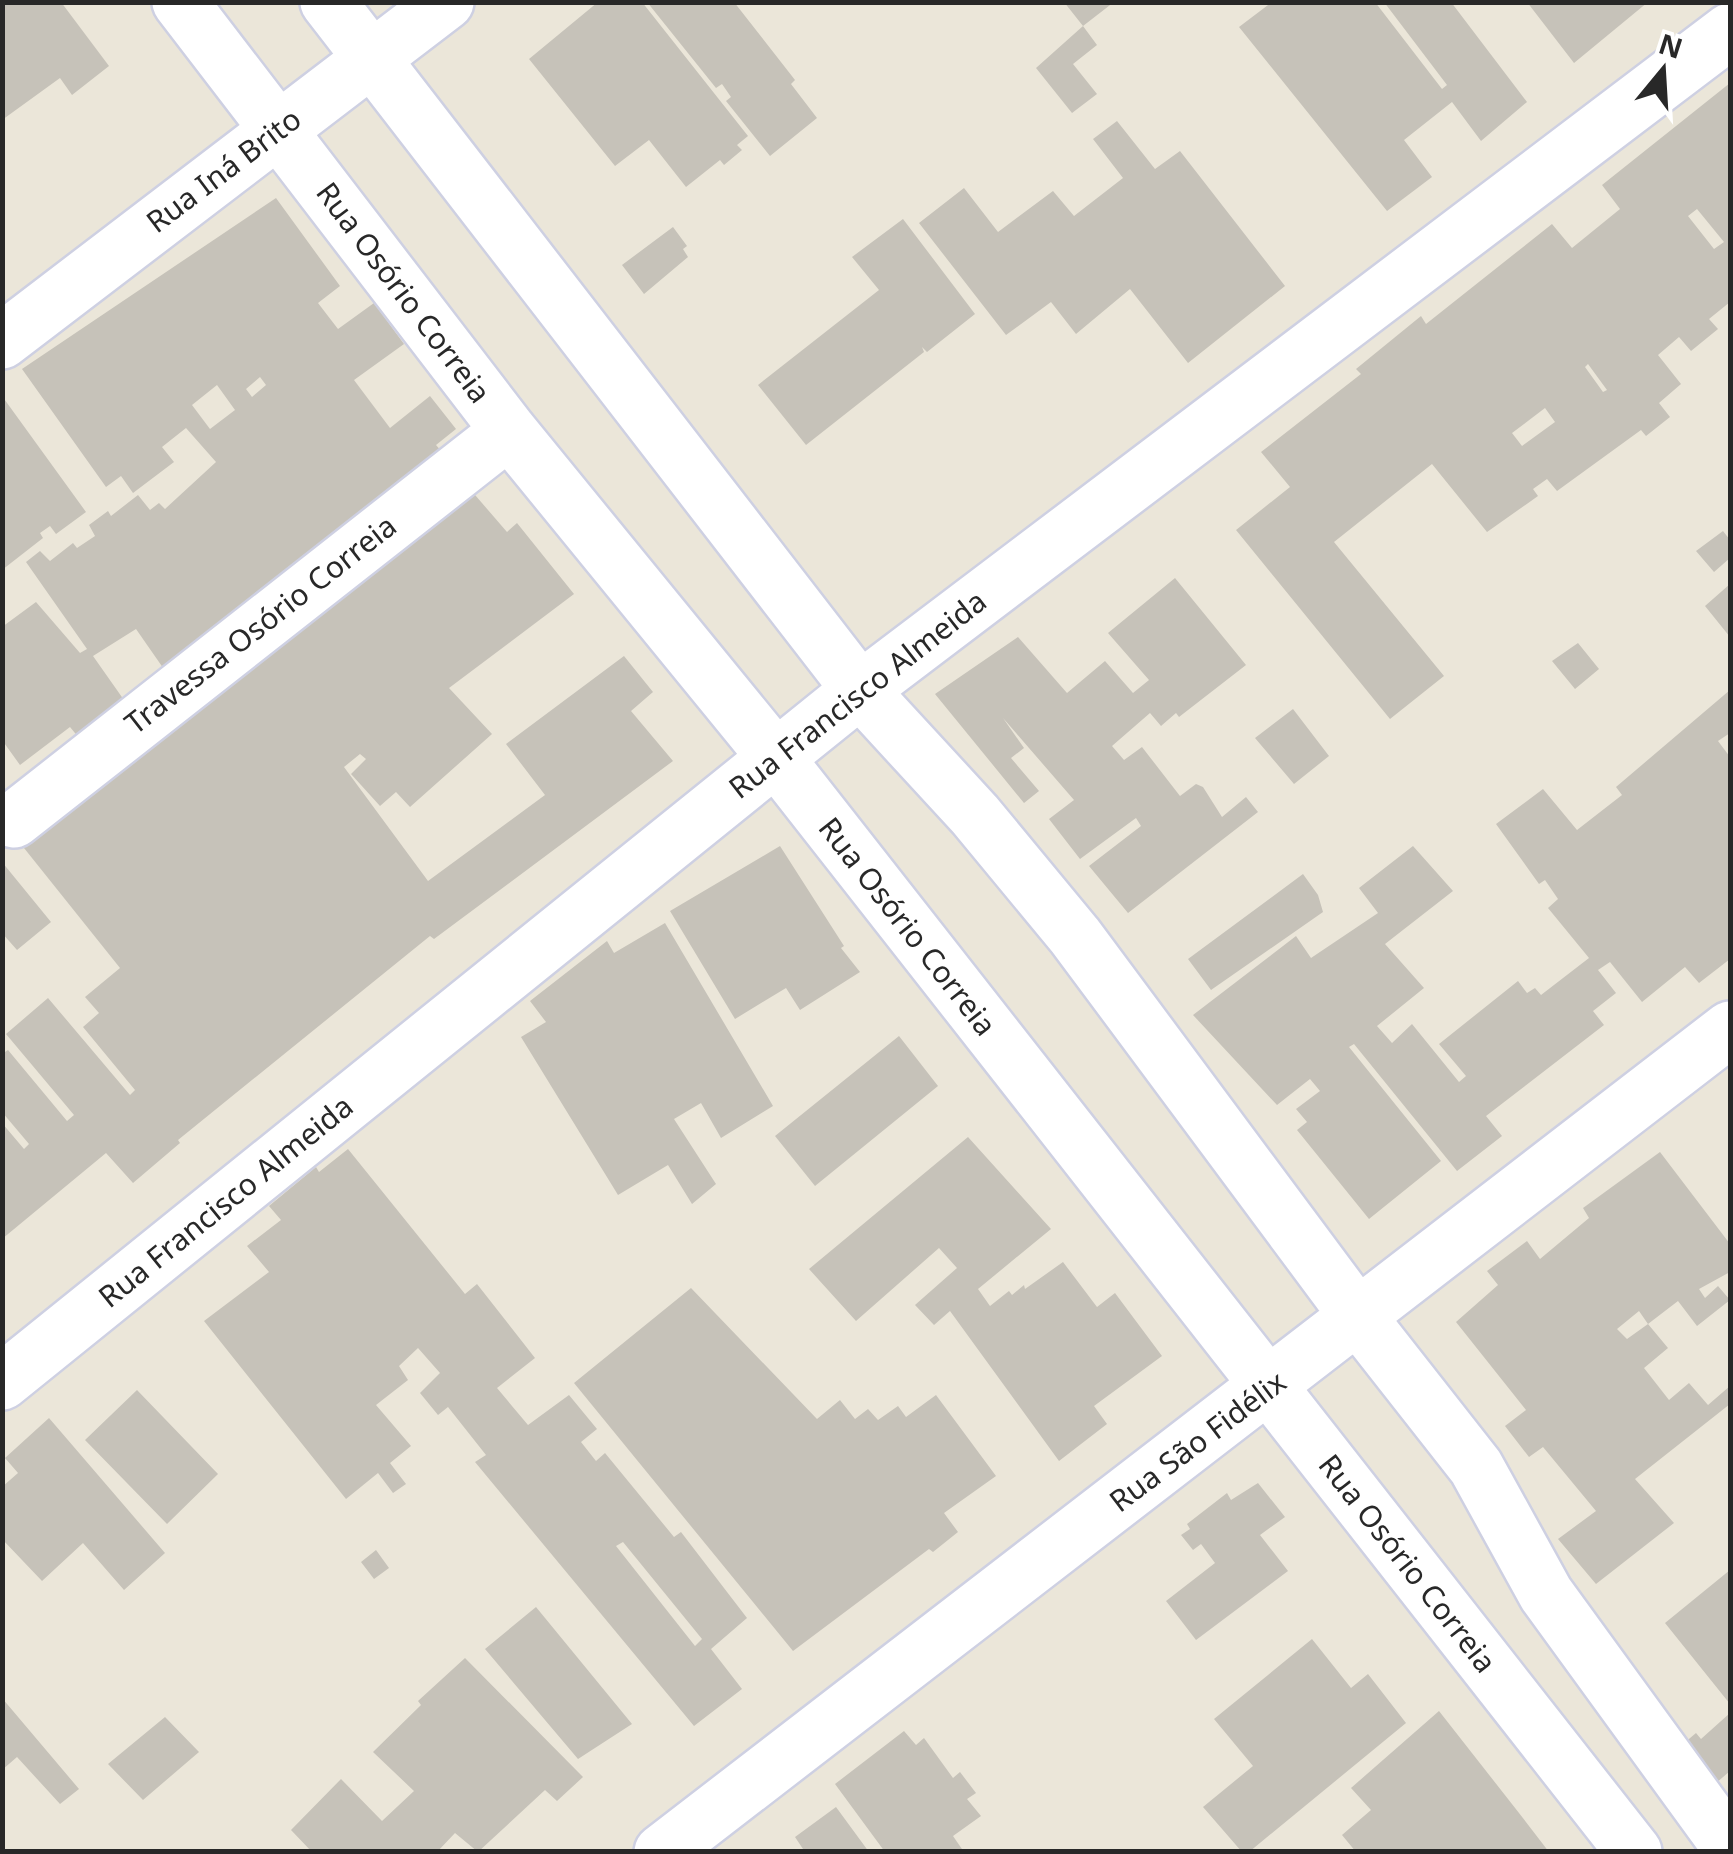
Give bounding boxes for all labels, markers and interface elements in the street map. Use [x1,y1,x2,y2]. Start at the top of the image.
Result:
north arrow [1613,20,1713,120]
text: N [1654,24,1688,67]
street label: Rua Iná Brito [137,98,309,241]
street label: Rua Osório Correia [308,173,501,411]
street label: Travessa Osório Correia [116,505,404,743]
street label: Rua Francisco Almeida [720,580,994,807]
street label: Rua Osório Correia [810,808,1006,1044]
street label: Rua Francisco Almeida [89,1085,361,1316]
street label: Rua São Fidélix [1100,1361,1294,1521]
street label: Rua Osório Correia [1310,1445,1506,1681]

